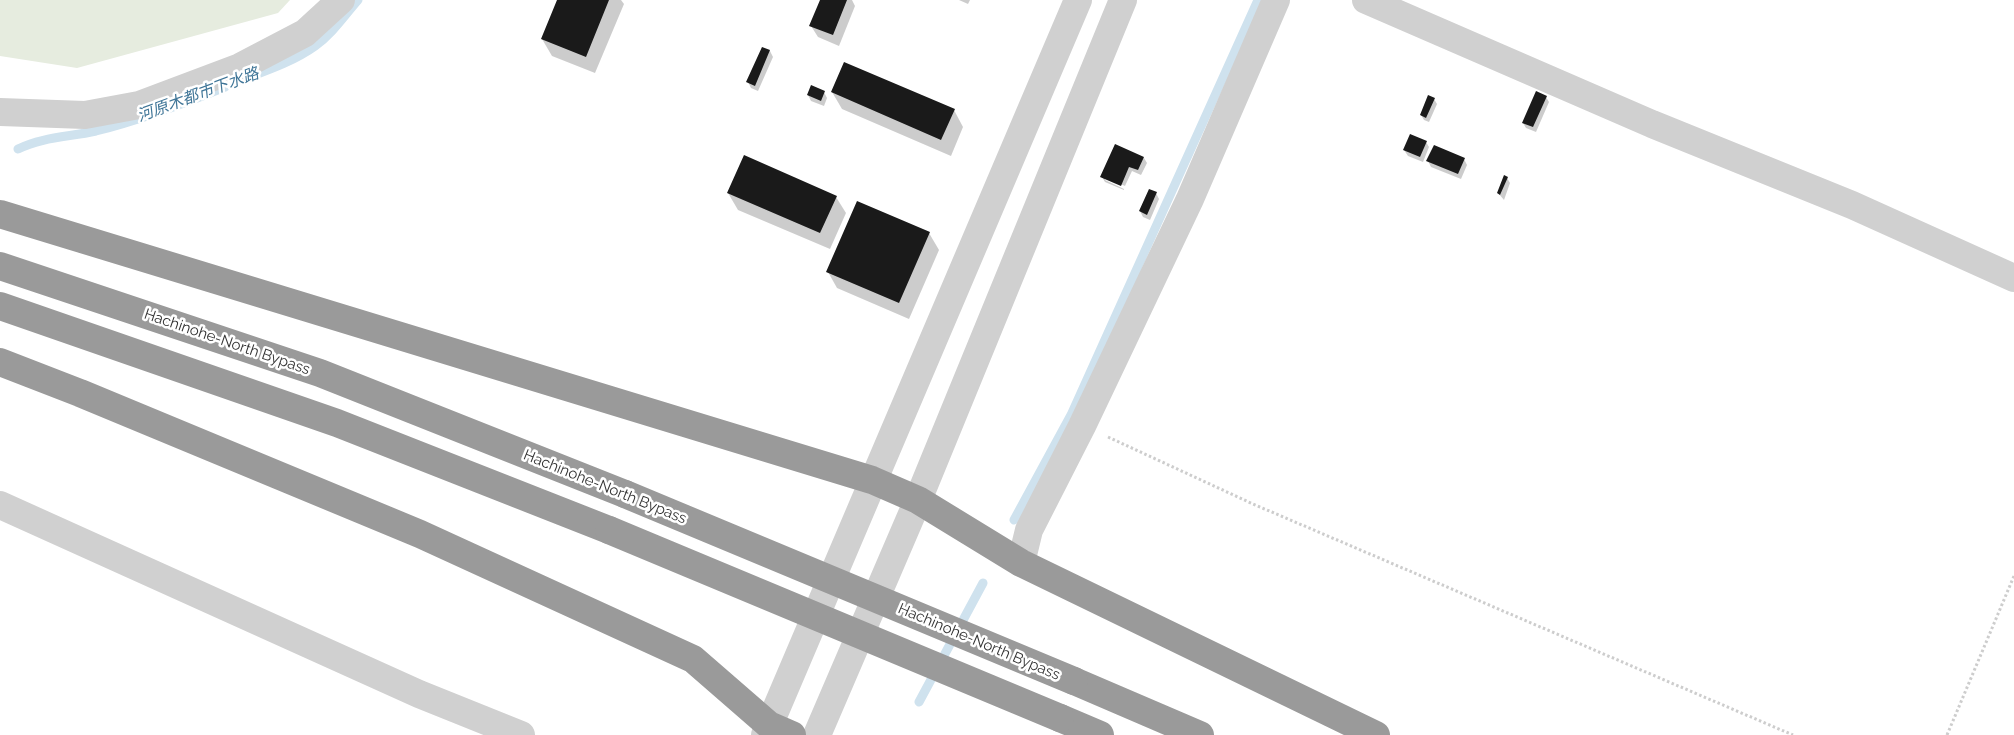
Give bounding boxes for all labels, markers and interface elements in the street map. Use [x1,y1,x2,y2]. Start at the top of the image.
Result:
water label: 河原木都市下水路 [135,64,261,126]
street label: Hachinohe-North Bypass [142,305,312,379]
street label: Hachinohe-North Bypass [521,446,689,528]
street label: Hachinohe-North Bypass [895,600,1063,684]

